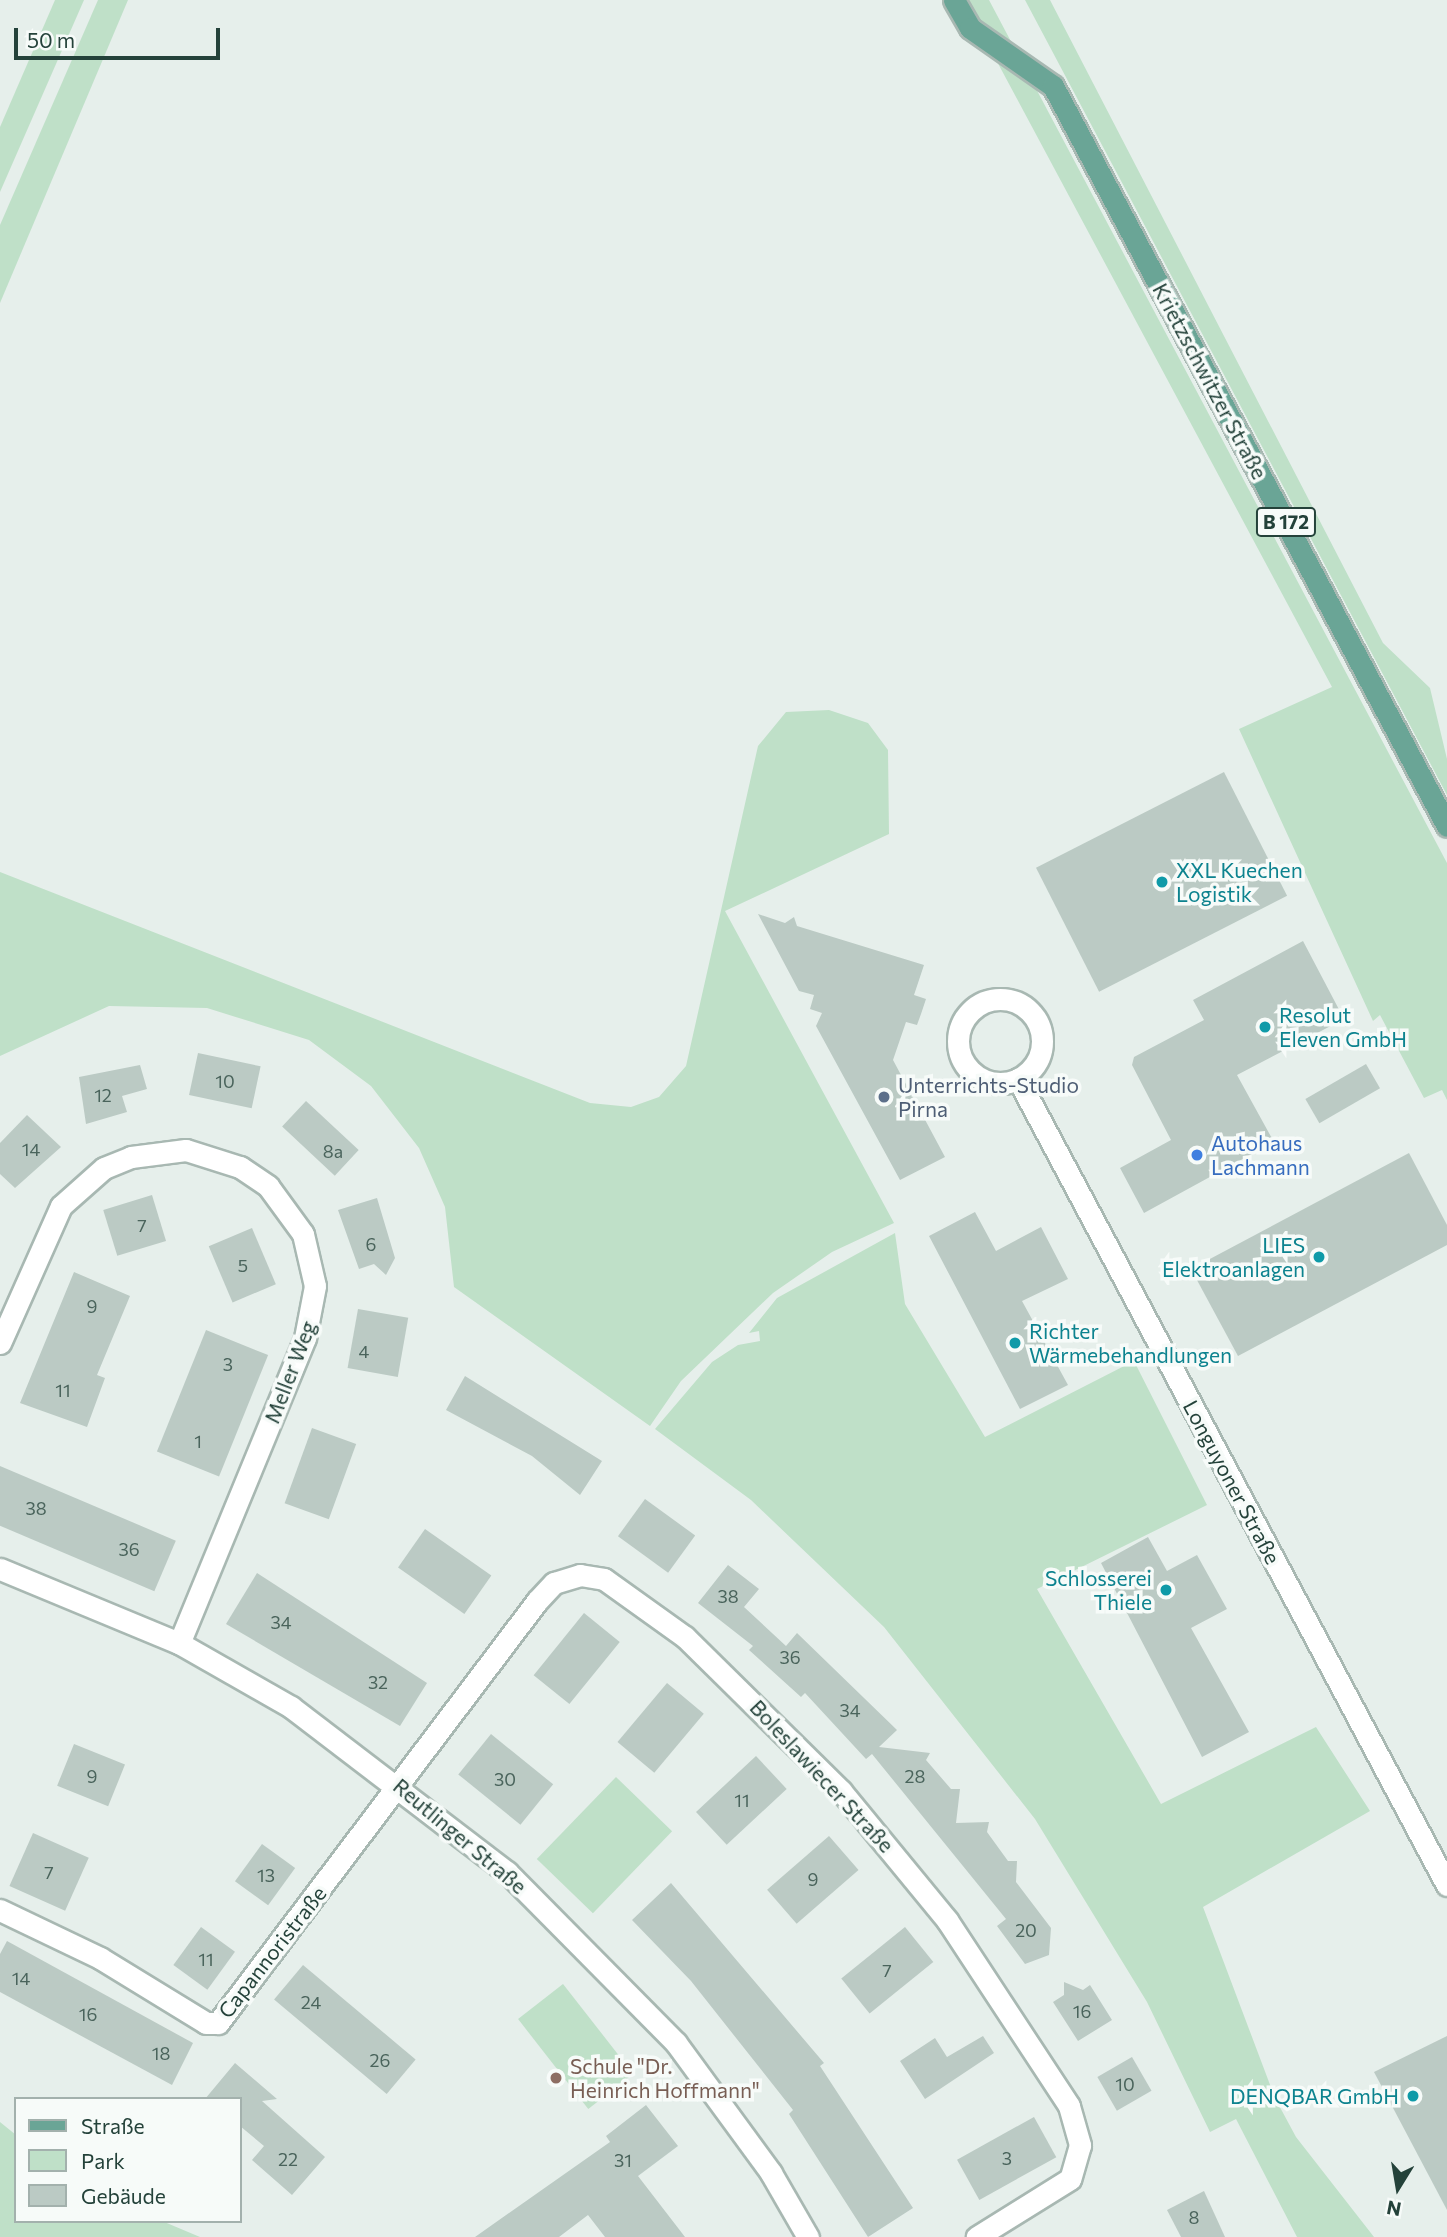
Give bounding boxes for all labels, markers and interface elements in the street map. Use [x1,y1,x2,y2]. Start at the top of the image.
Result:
scale bar [18,14,224,58]
text: 50 m [27,27,75,52]
street label: Krietzschwitzer Straße [1148,279,1272,483]
road number: B 172 [1254,506,1318,538]
place label: XXL Kuechen Logistik [1176,857,1303,907]
marker: XXL Kuechen Logistik [1154,874,1170,890]
place label: Resolut Eleven GmbH [1279,1002,1407,1052]
marker: Resolut Eleven GmbH [1257,1019,1273,1035]
house number: 10 [215,1070,235,1092]
place label: Unterrichts-Studio Pirna [898,1072,1079,1122]
house number: 12 [94,1084,112,1106]
marker: Unterrichts-Studio Pirna [876,1089,892,1105]
place label: Autohaus Lachmann [1211,1130,1310,1180]
house number: 14 [22,1138,40,1160]
house number: 8a [323,1140,343,1162]
marker: Autohaus Lachmann [1189,1147,1205,1163]
house number: 7 [137,1214,147,1236]
place label: LIES Elektroanlagen [1162,1232,1305,1282]
house number: 6 [366,1233,376,1255]
marker: LIES Elektroanlagen [1311,1249,1327,1265]
house number: 5 [238,1254,248,1276]
house number: 9 [87,1295,97,1317]
street label: Meller Weg [259,1317,321,1427]
place label: Richter Wärmebehandlungen [1029,1318,1232,1368]
marker: Richter Wärmebehandlungen [1007,1335,1023,1351]
house number: 4 [359,1340,369,1362]
house number: 3 [223,1353,233,1375]
house number: 11 [55,1379,71,1401]
street label: Longuyoner Straße [1178,1396,1286,1568]
house number: 1 [194,1430,202,1452]
house number: 38 [25,1497,47,1519]
house number: 36 [118,1538,140,1560]
place label: Schlosserei Thiele [1045,1565,1152,1615]
marker: Schlosserei Thiele [1158,1582,1174,1598]
house number: 38 [717,1585,739,1607]
house number: 34 [270,1611,292,1633]
house number: 36 [779,1646,801,1668]
house number: 32 [368,1671,388,1693]
street label: Boleslawiecer Straße [745,1695,899,1857]
house number: 34 [839,1699,861,1721]
house number: 9 [87,1765,97,1787]
house number: 28 [905,1765,925,1787]
house number: 30 [494,1768,516,1790]
street label: Reutlinger Straße [388,1773,532,1899]
house number: 11 [734,1789,750,1811]
house number: 7 [44,1861,54,1883]
house number: 13 [257,1864,275,1886]
house number: 9 [808,1868,818,1890]
street label: Capannoristraße [213,1881,331,2023]
house number: 20 [1015,1919,1037,1941]
house number: 11 [198,1948,214,1970]
house number: 7 [882,1959,892,1981]
house number: 14 [12,1967,30,1989]
house number: 24 [301,1991,321,2013]
house number: 16 [1073,2000,1091,2022]
house number: 16 [79,2003,97,2025]
house number: 18 [152,2042,170,2064]
house number: 26 [370,2049,390,2071]
place label: Schule "Dr. Heinrich Hoffmann" [570,2053,760,2103]
marker: Schule "Dr. Heinrich Hoffmann" [548,2070,564,2086]
house number: 10 [1115,2073,1135,2095]
place label: DENQBAR GmbH [1230,2083,1399,2109]
marker: DENQBAR GmbH [1405,2088,1421,2104]
legend [14,2097,242,2223]
text: Straße [81,2113,145,2138]
house number: 3 [1002,2147,1012,2169]
text: Park [81,2148,125,2173]
house number: 22 [278,2148,298,2170]
house number: 31 [614,2149,632,2171]
north arrow [1363,2153,1433,2223]
text: Gebäude [81,2183,166,2208]
text: N [1385,2196,1403,2222]
house number: 8 [1189,2206,1199,2228]

